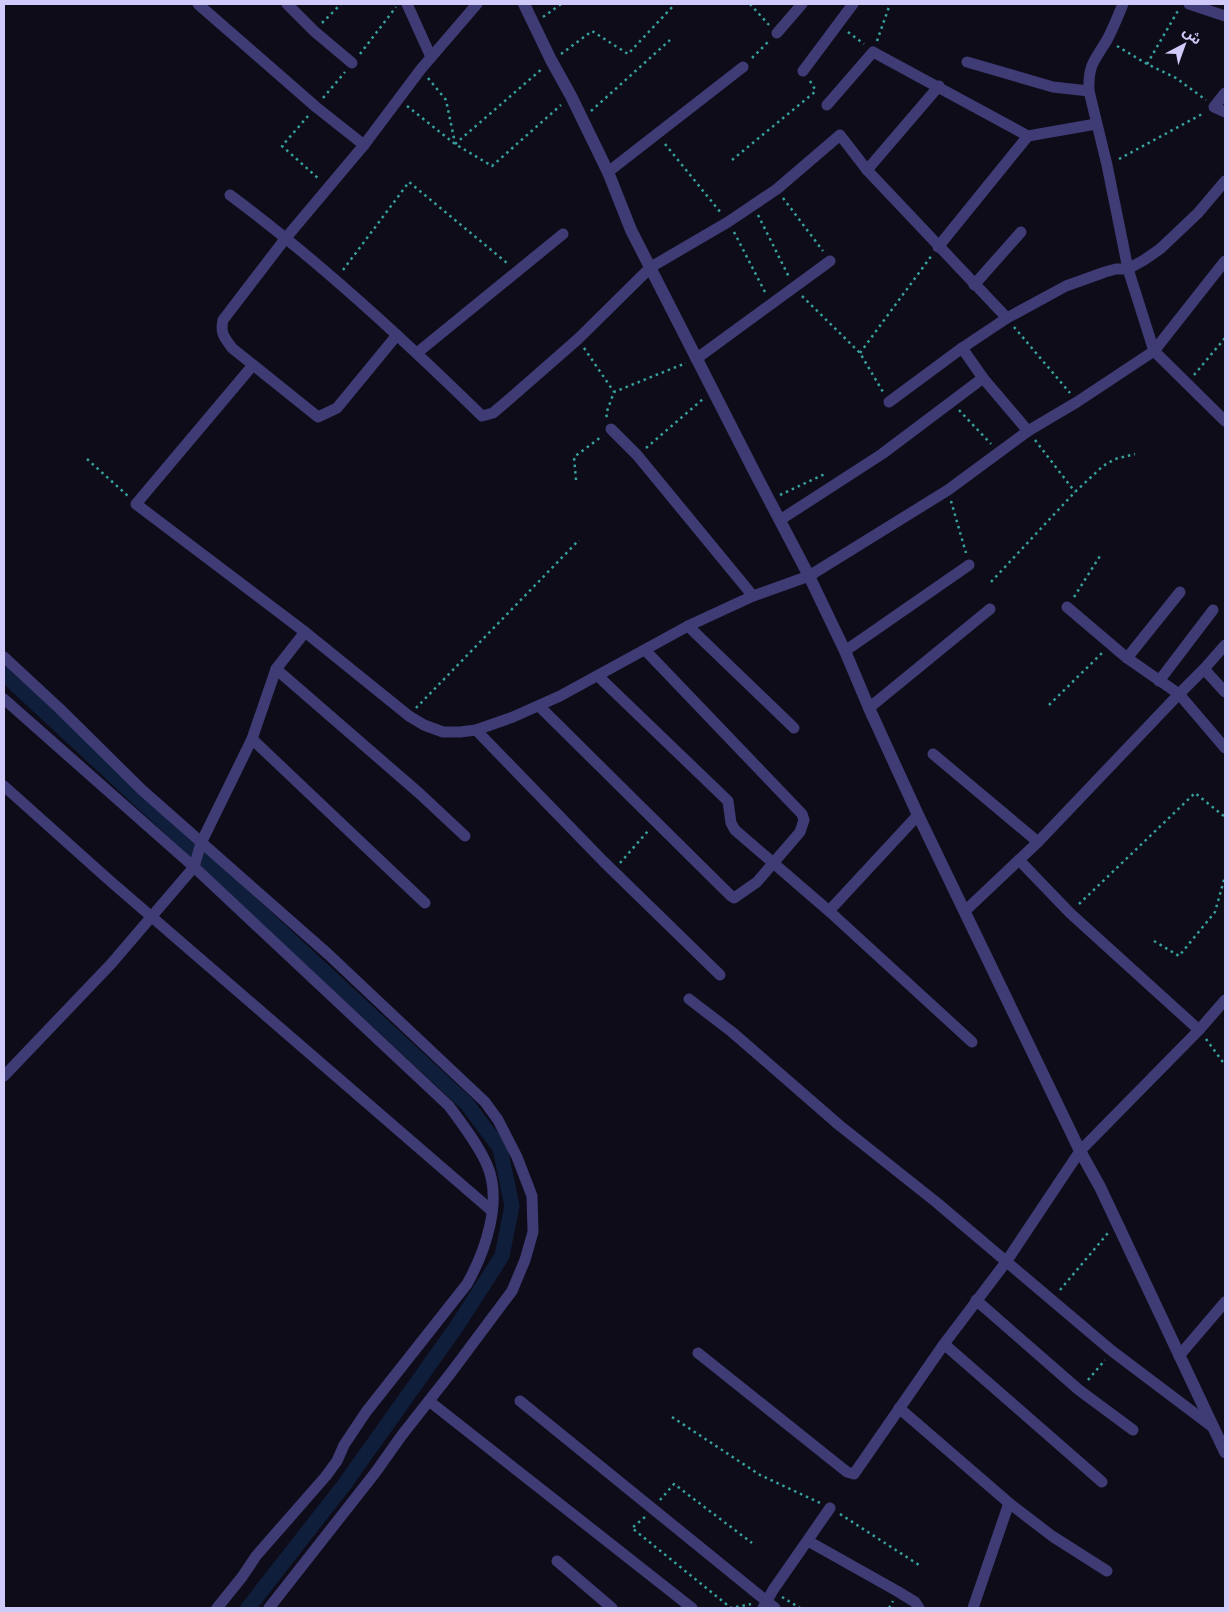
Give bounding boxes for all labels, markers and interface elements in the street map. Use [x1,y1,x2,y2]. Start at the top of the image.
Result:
north arrow [1159,20,1209,70]
text: ش [1180,23,1205,48]

